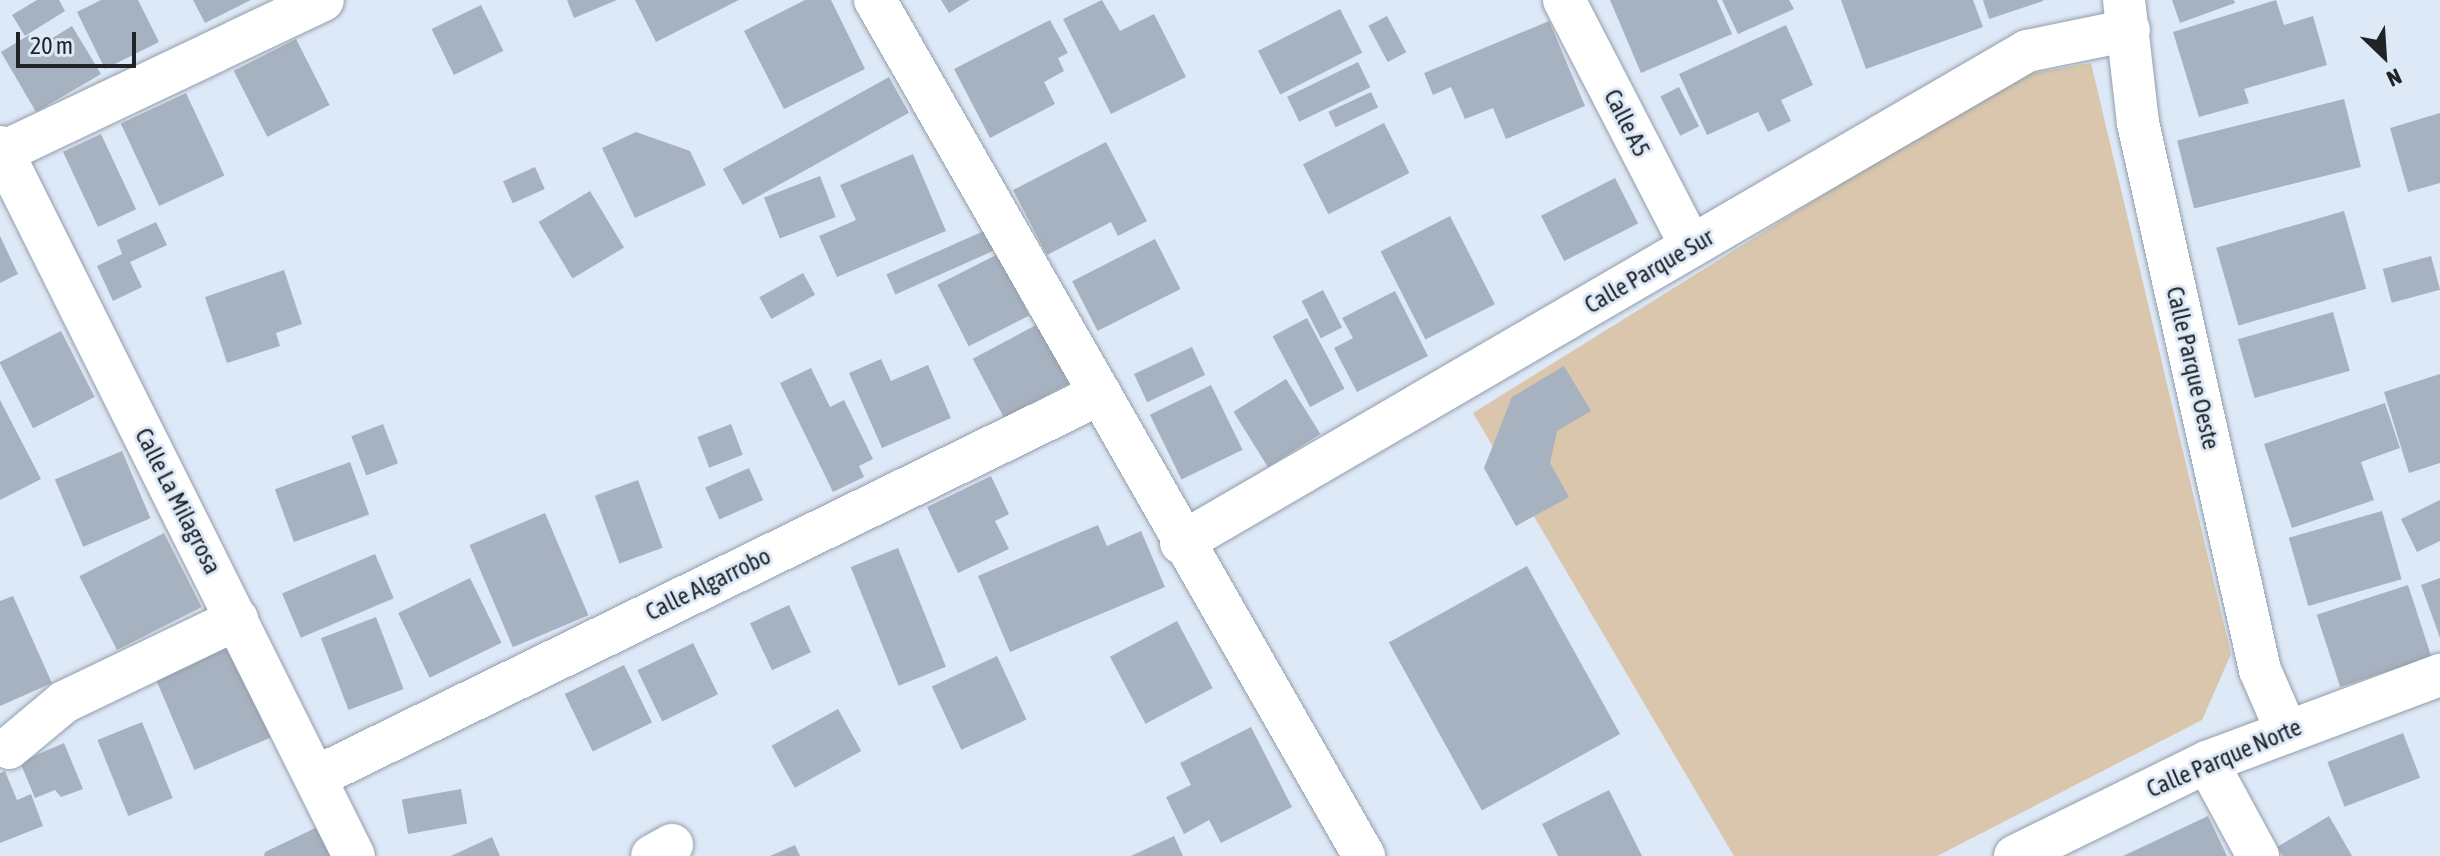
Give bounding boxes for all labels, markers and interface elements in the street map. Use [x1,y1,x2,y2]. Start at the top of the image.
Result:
scale bar [20,16,140,66]
north arrow [2344,16,2424,96]
text: 20 m [30,32,73,59]
text: N [2383,63,2406,92]
street label: Calle A5 [1598,85,1656,161]
street label: Calle Parque Sur [1579,223,1719,319]
street label: Calle Parque Oeste [2160,284,2226,452]
street label: Calle La Milagrosa [129,423,227,579]
street label: Calle Algarrobo [641,541,775,627]
street label: Calle Parque Norte [2142,712,2306,804]

